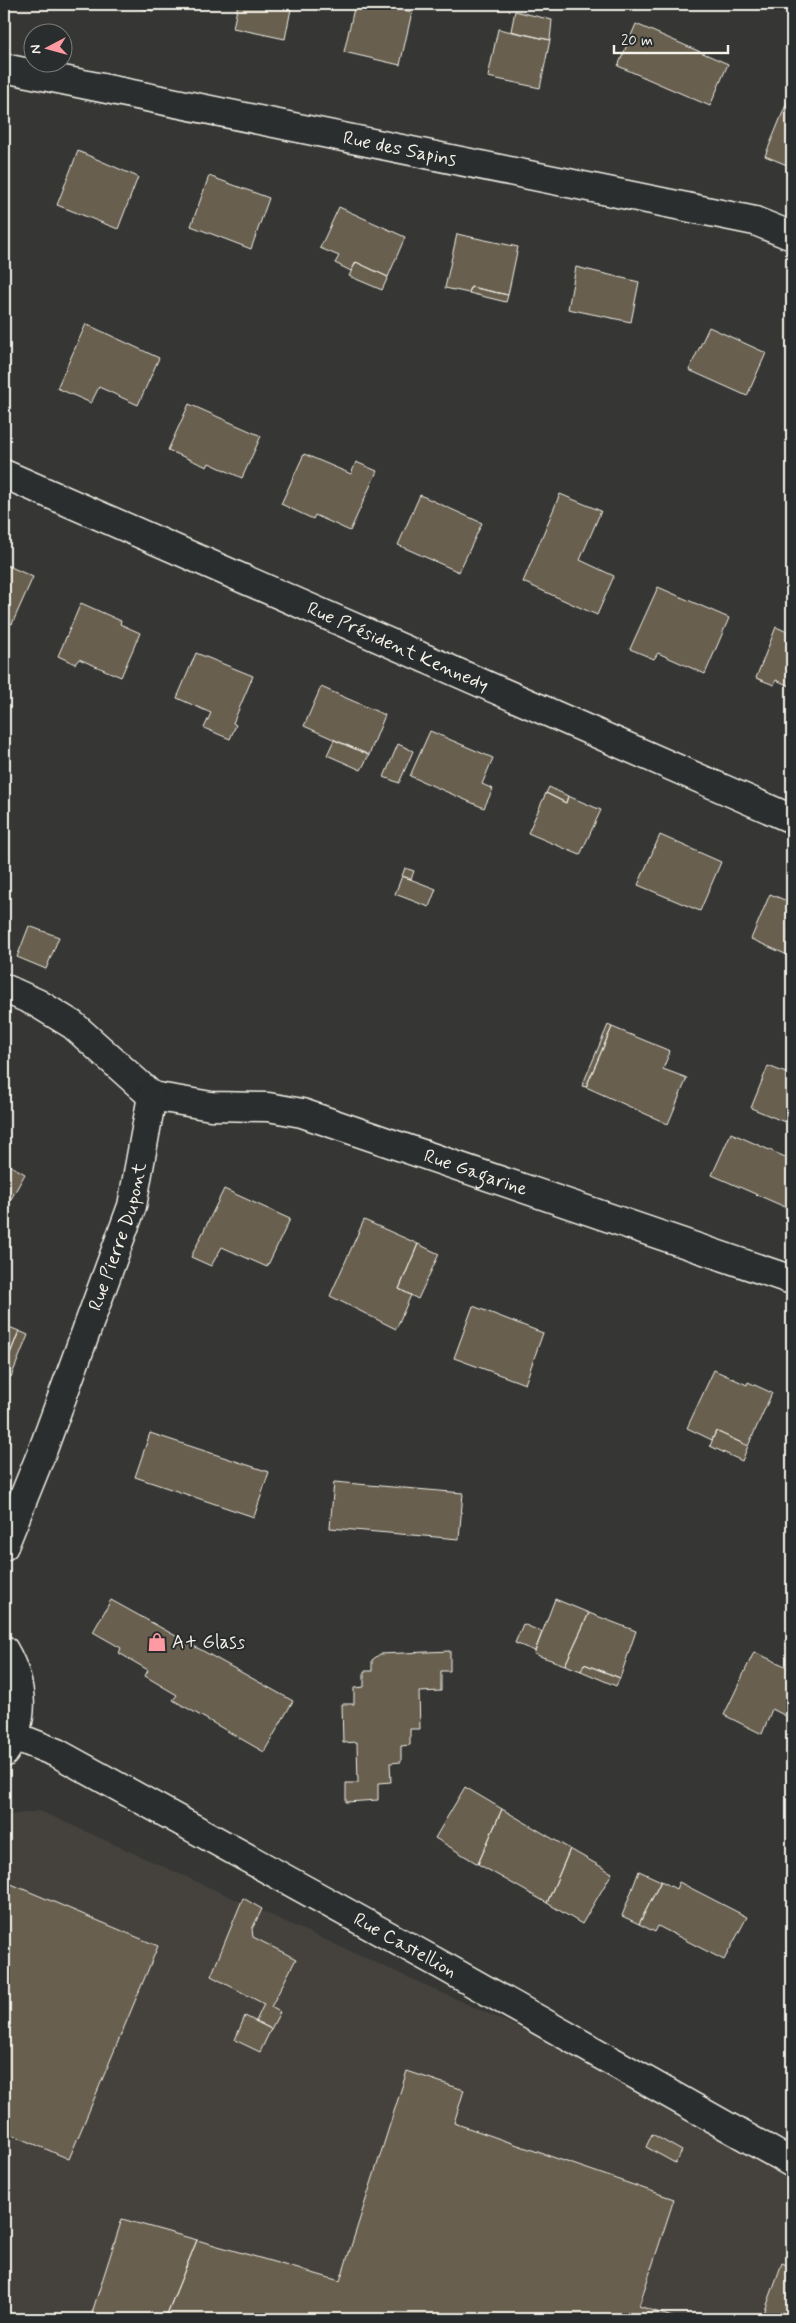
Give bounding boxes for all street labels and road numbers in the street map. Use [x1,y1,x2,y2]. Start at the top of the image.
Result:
street label: Rue des Sapins [341,125,459,172]
street label: Rue Président Kennedy [303,596,493,697]
street label: Rue Gagarine [421,1143,531,1201]
street label: Rue Pierre Dupont [82,1161,152,1314]
street label: Rue Castellion [349,1907,461,1984]

